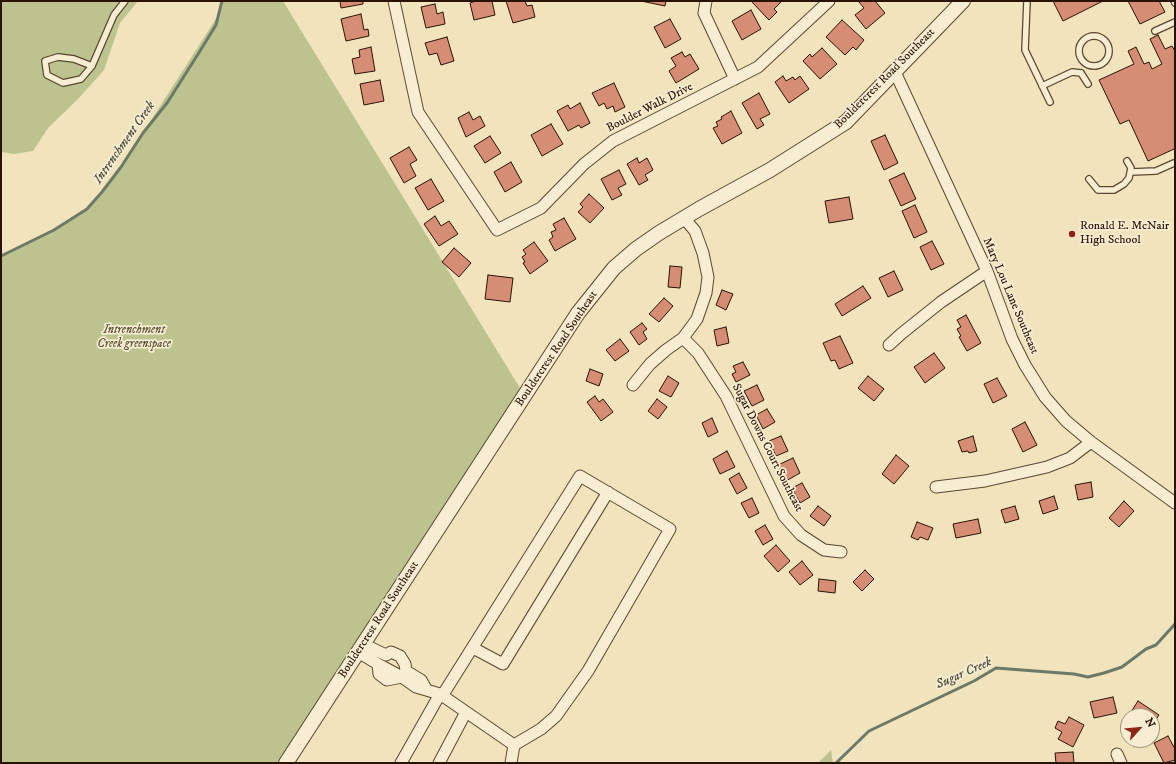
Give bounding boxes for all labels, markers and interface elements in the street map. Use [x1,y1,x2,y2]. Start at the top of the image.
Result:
street label: Bouldercrest Road Southeast [832,26,938,132]
street label: Boulder Walk Drive [604,80,696,136]
water label: Intrenchment Creek [91,99,159,187]
place label: Ronald E. McNair High School [1080,220,1169,248]
marker: Ronald E. McNair High School [1067,229,1077,239]
street label: Mary Lou Lane Southeast [979,236,1041,356]
street label: Bouldercrest Road Southeast [513,288,601,410]
park label: Intrenchment Creek greenspace [97,324,171,352]
street label: Sugar Downs Court Southeast [728,382,806,514]
street label: Bouldercrest Road Southeast [336,559,422,681]
water label: Sugar Creek [934,655,994,693]
north arrow [1120,708,1160,748]
text: N [1142,716,1158,730]

